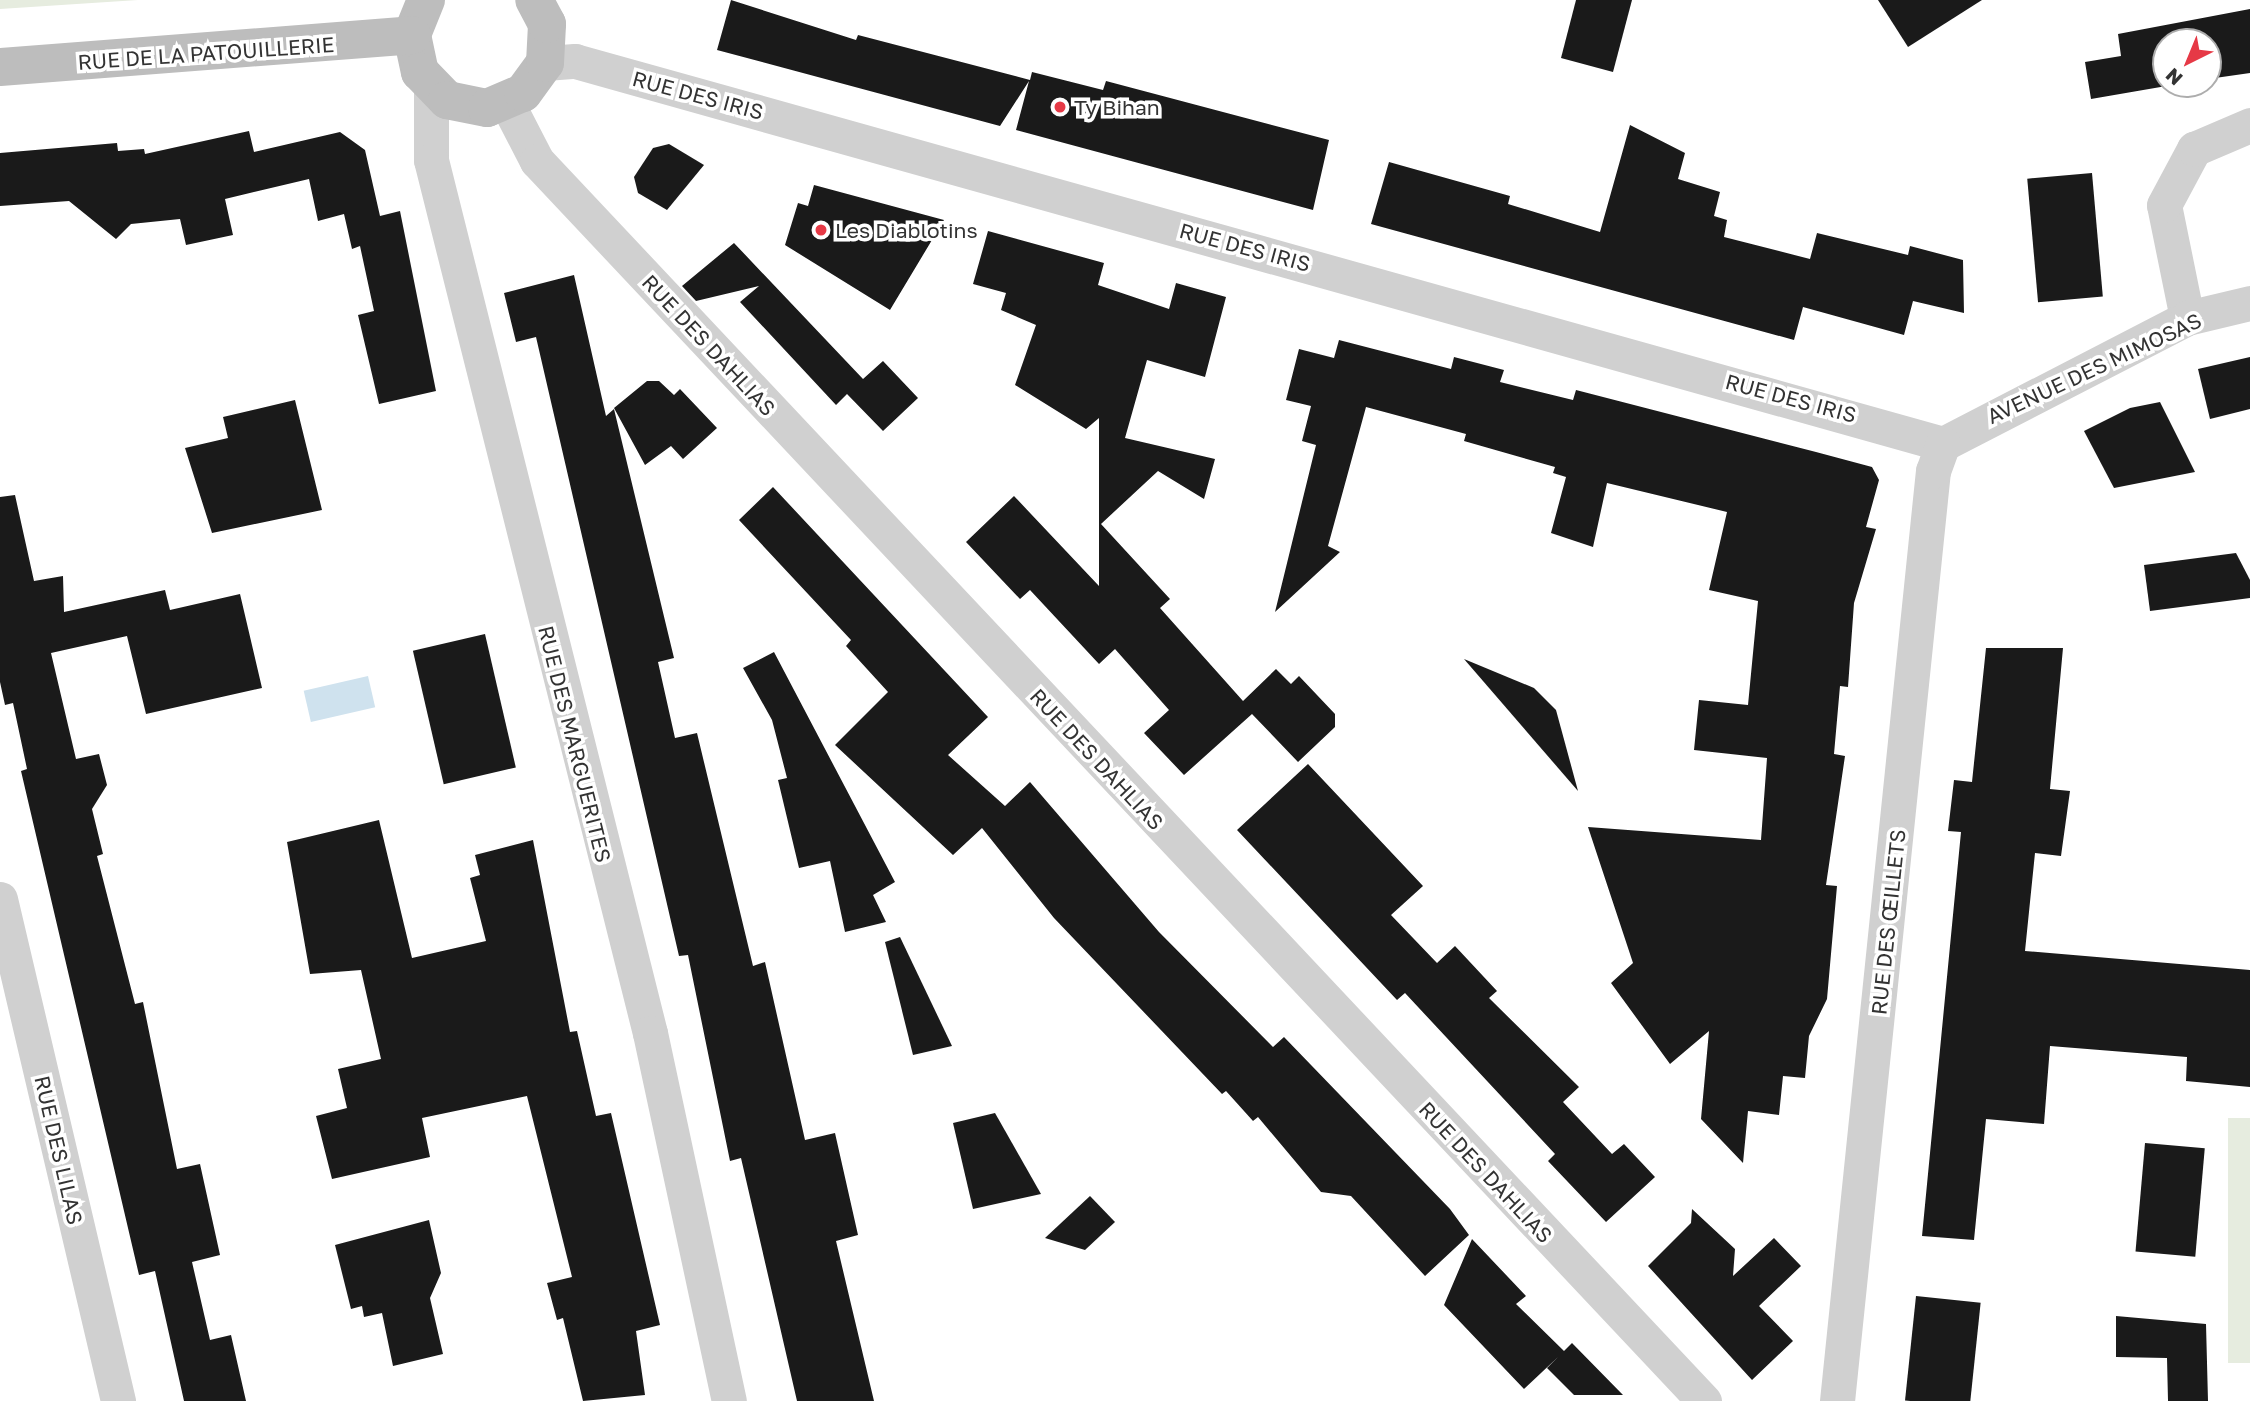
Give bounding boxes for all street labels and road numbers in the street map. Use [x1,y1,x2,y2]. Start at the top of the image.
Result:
street label: RUE DE LA PATOUILLERIE [77,31,335,75]
street label: RUE DES IRIS [630,65,766,125]
street label: RUE DES IRIS [1177,217,1313,277]
street label: RUE DES DAHLIAS [637,269,781,421]
street label: AVENUE DES MIMOSAS [1983,307,2205,429]
street label: RUE DES IRIS [1723,368,1859,428]
street label: RUE DES MARGUERITES [533,623,617,865]
street label: RUE DES DAHLIAS [1025,683,1169,835]
street label: RUE DES ŒILLETS [1866,828,1910,1016]
street label: RUE DES LILAS [30,1073,88,1227]
street label: RUE DES DAHLIAS [1414,1096,1558,1248]

